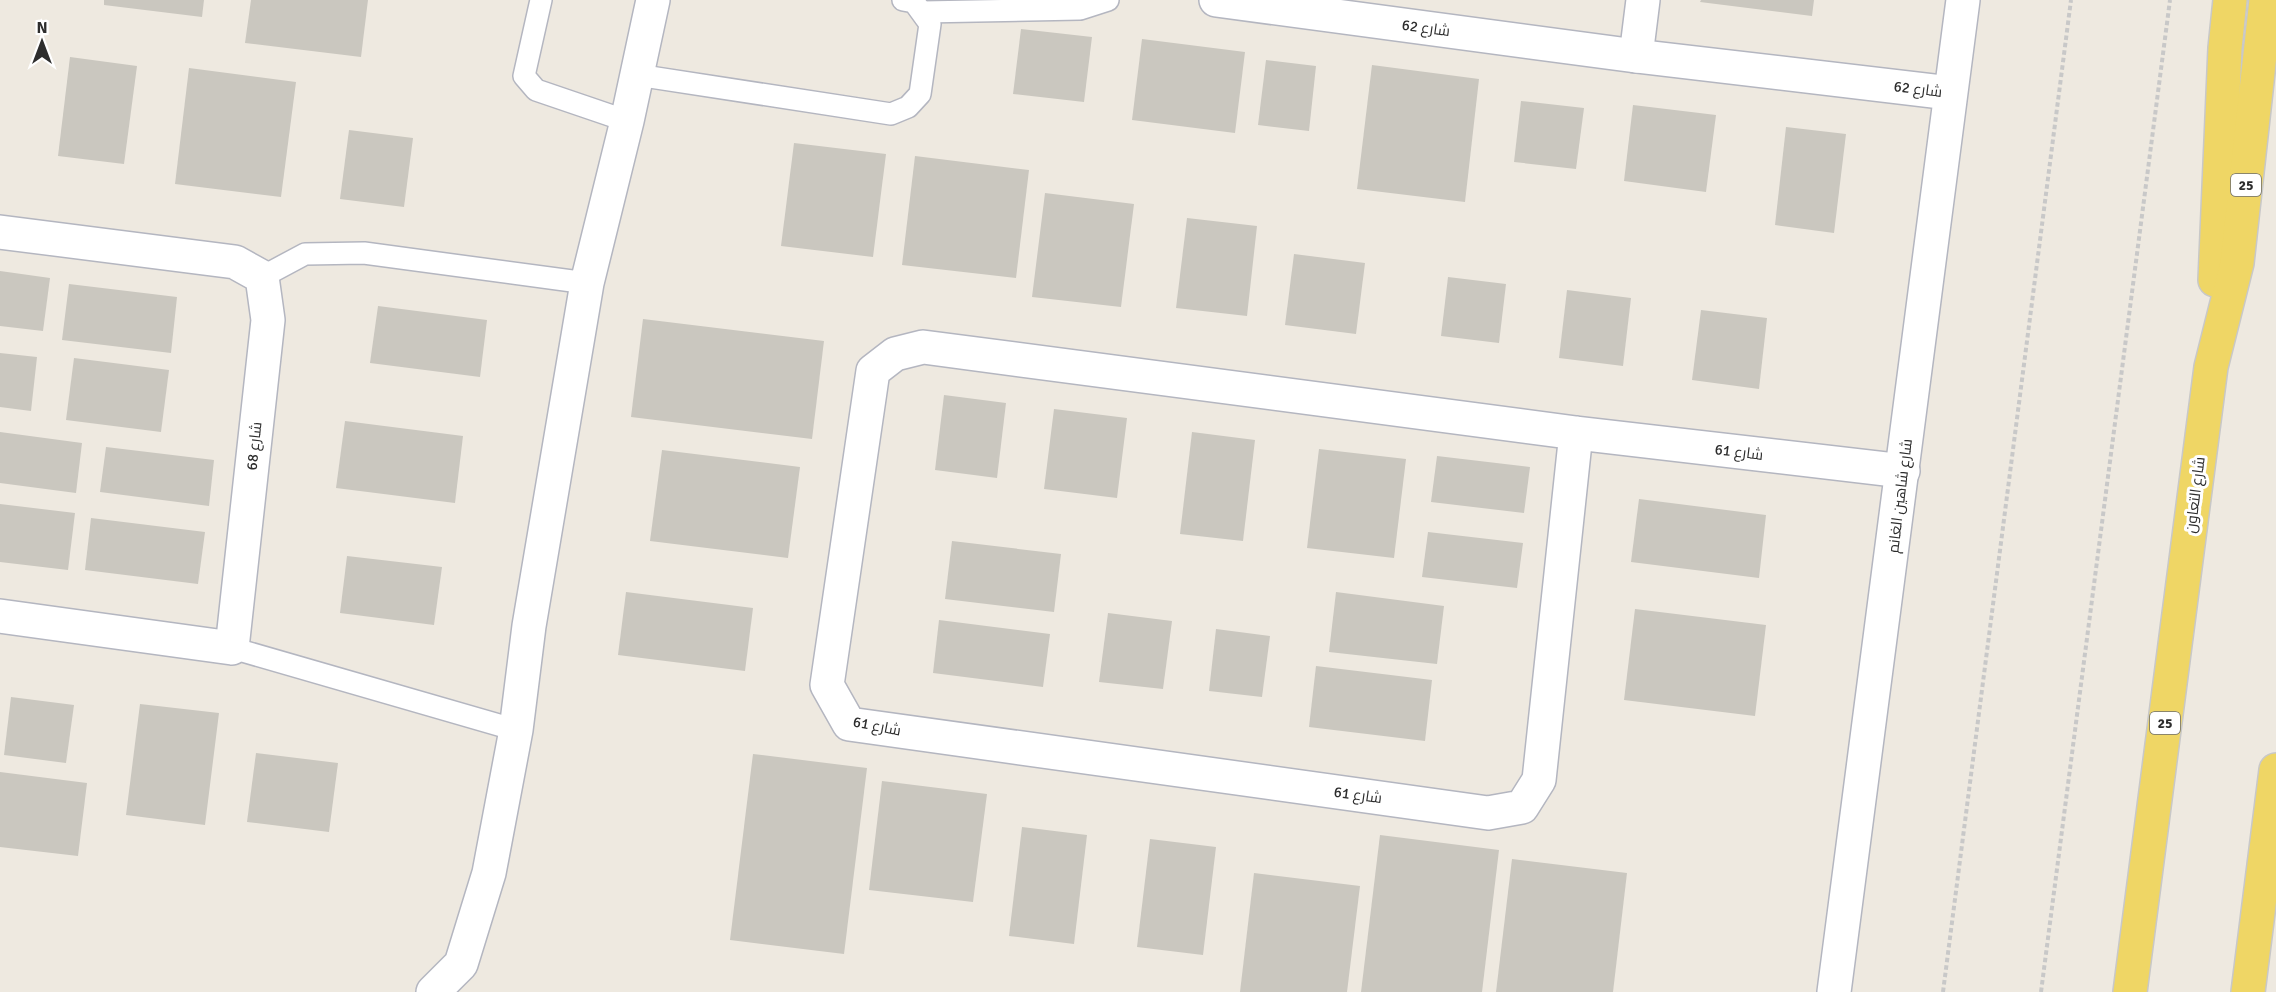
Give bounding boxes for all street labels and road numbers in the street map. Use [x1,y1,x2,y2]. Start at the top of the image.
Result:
street label: شارع 62 [1400,16,1451,42]
street label: شارع 62 [1893,77,1943,103]
road number: 25 [2231,174,2261,196]
street label: شارع 68 [243,421,267,471]
street label: شارع شاهين الغانم [1884,438,1918,555]
street label: شارع 61 [1714,440,1764,466]
street label: شارع التعاون [2181,456,2211,535]
road number: 25 [2150,712,2180,734]
street label: شارع 61 [851,713,903,741]
street label: شارع 61 [1332,783,1383,809]

